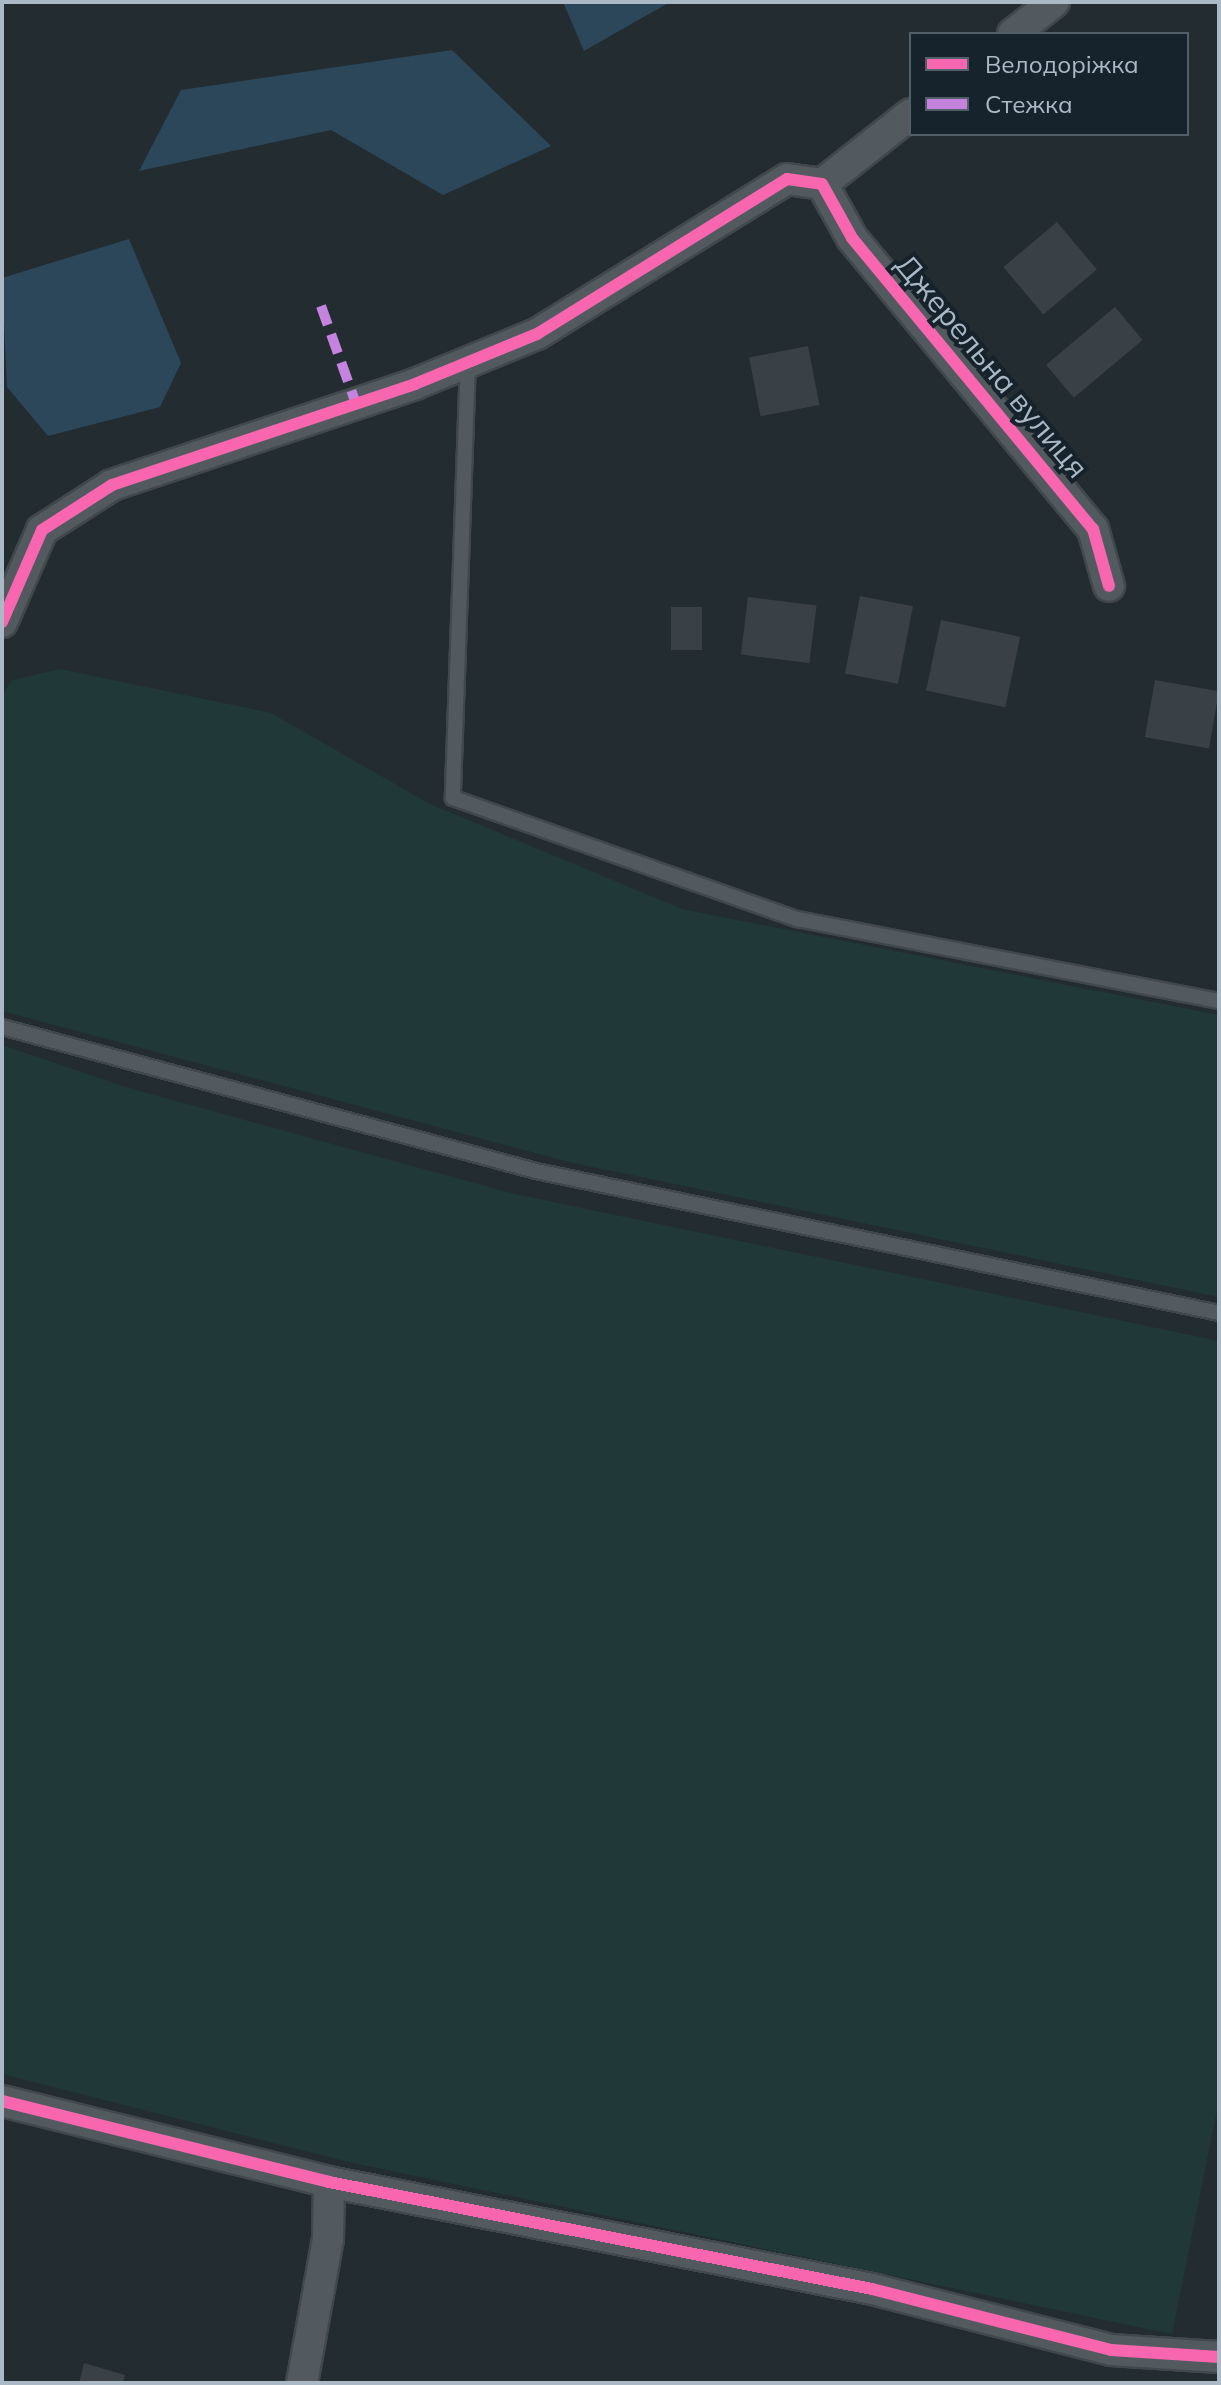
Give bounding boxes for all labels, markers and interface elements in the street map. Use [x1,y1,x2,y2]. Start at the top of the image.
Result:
legend [909,32,1189,136]
text: Велодоріжка [985,49,1139,79]
text: Стежка [985,89,1073,119]
street label: Джерельна вулиця [888,247,1096,485]

